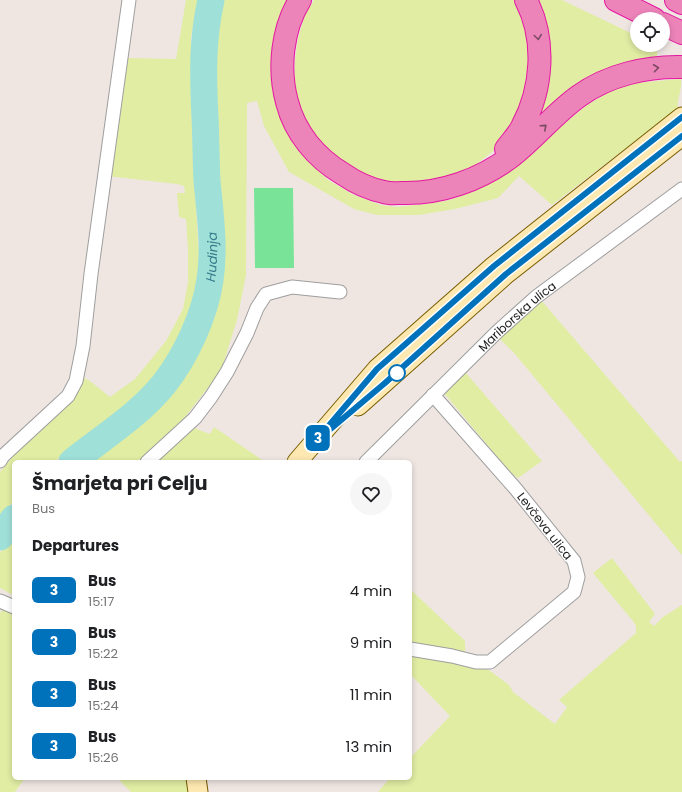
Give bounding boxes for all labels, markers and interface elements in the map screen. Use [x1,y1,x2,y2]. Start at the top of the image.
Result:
map controls [630,12,670,52]
button: locate [630,12,670,52]
one-way arrow [533,34,542,40]
one-way arrow [653,64,659,73]
one-way arrow [539,124,546,131]
water label: Hudinja [200,231,222,283]
street label: Mariborska ulica [474,277,559,355]
unlabelled marker [388,364,406,382]
line badge: 3 [305,425,331,451]
text: 3 [314,428,322,448]
text: Šmarjeta pri Celju [32,470,208,497]
button: heart [350,473,392,515]
street label: Levčeva ulica [513,489,577,563]
text: Bus [32,499,55,518]
text: Departures [32,535,119,556]
text: Bus [88,570,116,591]
text: 3 [50,580,58,600]
text: 4 min [350,580,392,601]
text: 15:17 [88,592,114,611]
text: Bus [88,622,116,643]
text: 3 [50,632,58,652]
text: 9 min [350,632,392,653]
text: 15:22 [88,644,118,663]
text: Bus [88,674,116,695]
text: 3 [50,684,58,704]
text: 11 min [350,684,392,705]
text: 15:24 [88,696,119,715]
text: Bus [88,726,116,747]
text: 3 [50,736,58,756]
text: 13 min [346,736,392,757]
text: 15:26 [88,748,119,767]

